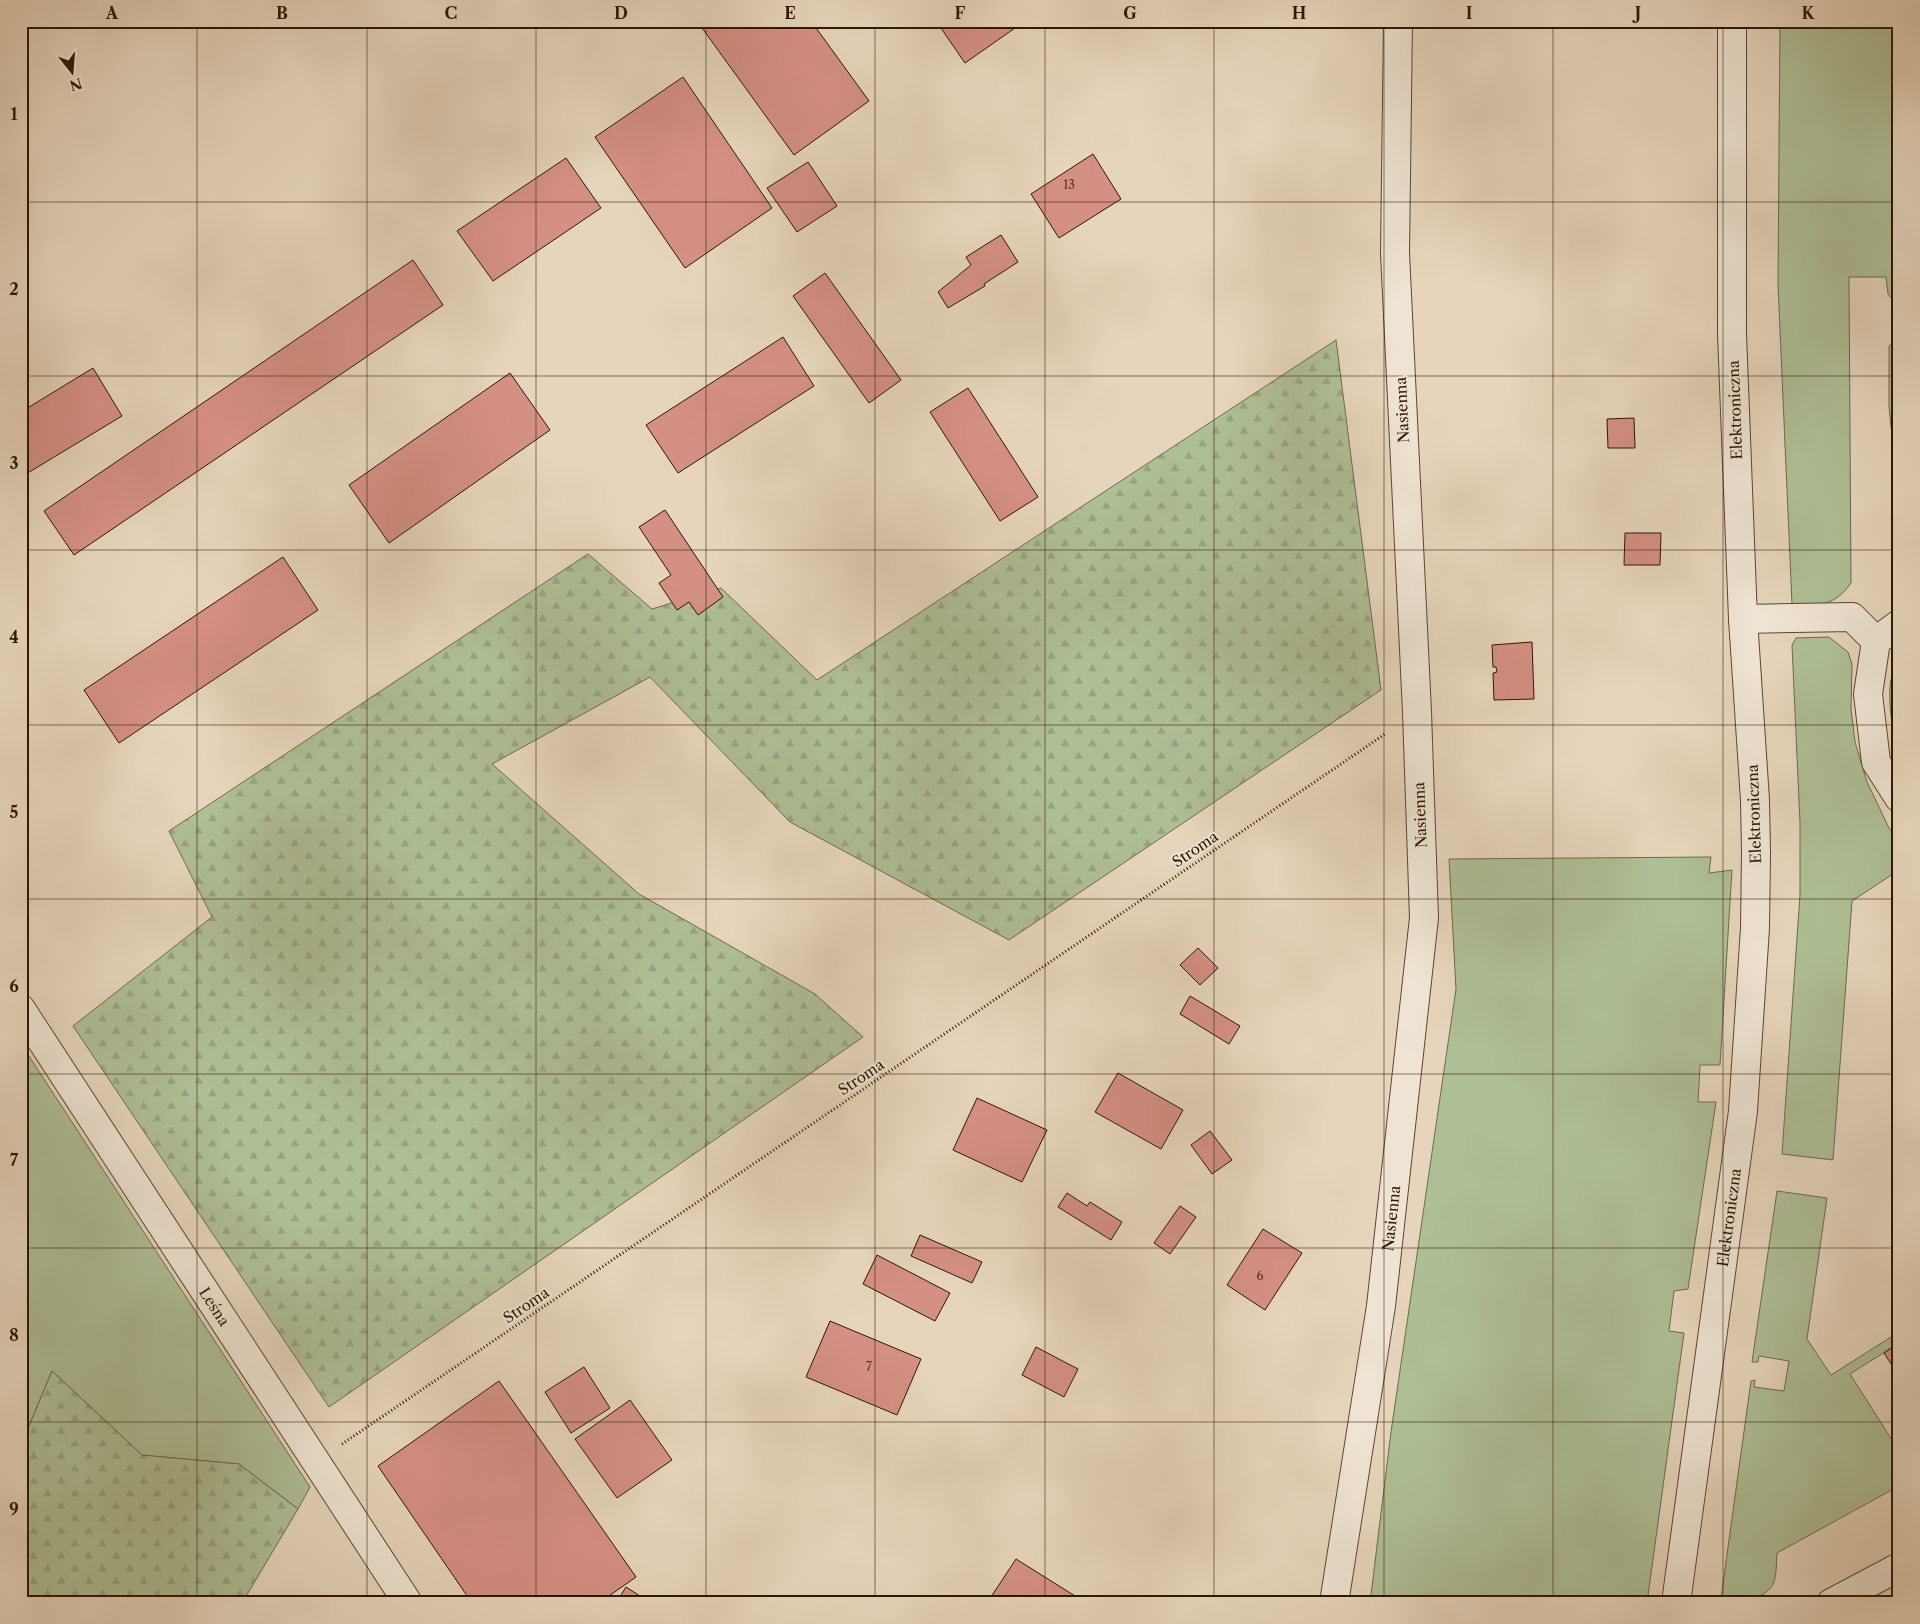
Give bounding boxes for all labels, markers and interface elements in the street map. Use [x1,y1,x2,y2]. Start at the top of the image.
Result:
text: A [105,3,119,23]
text: B [276,3,288,23]
text: C [445,3,457,23]
text: D [614,3,628,23]
text: E [784,3,796,23]
text: F [955,3,966,23]
text: G [1123,3,1137,23]
text: H [1292,3,1306,23]
text: I [1466,3,1473,23]
text: J [1632,3,1641,23]
text: K [1802,3,1816,23]
north arrow [48,48,98,98]
text: N [67,74,84,95]
text: 1 [10,104,18,124]
house number: 13 [1063,177,1075,192]
text: 2 [9,279,19,299]
street label: Elektroniczna [1724,360,1746,460]
street label: Nasienna [1391,376,1413,444]
text: 3 [9,453,19,473]
text: 4 [9,627,19,647]
street label: Elektroniczna [1743,764,1765,864]
street label: Nasienna [1409,782,1431,848]
text: 5 [10,802,19,822]
street label: Stroma [1168,827,1222,871]
text: 6 [9,976,19,996]
street label: Stroma [834,1055,888,1099]
text: 7 [10,1150,19,1170]
street label: Elektroniczna [1712,1167,1745,1268]
street label: Nasienna [1378,1184,1404,1252]
house number: 6 [1256,1268,1264,1283]
street label: Stroma [499,1283,553,1327]
street label: Leśna [195,1284,234,1329]
text: 8 [9,1325,19,1345]
house number: 7 [866,1359,872,1374]
text: 9 [9,1499,19,1519]

